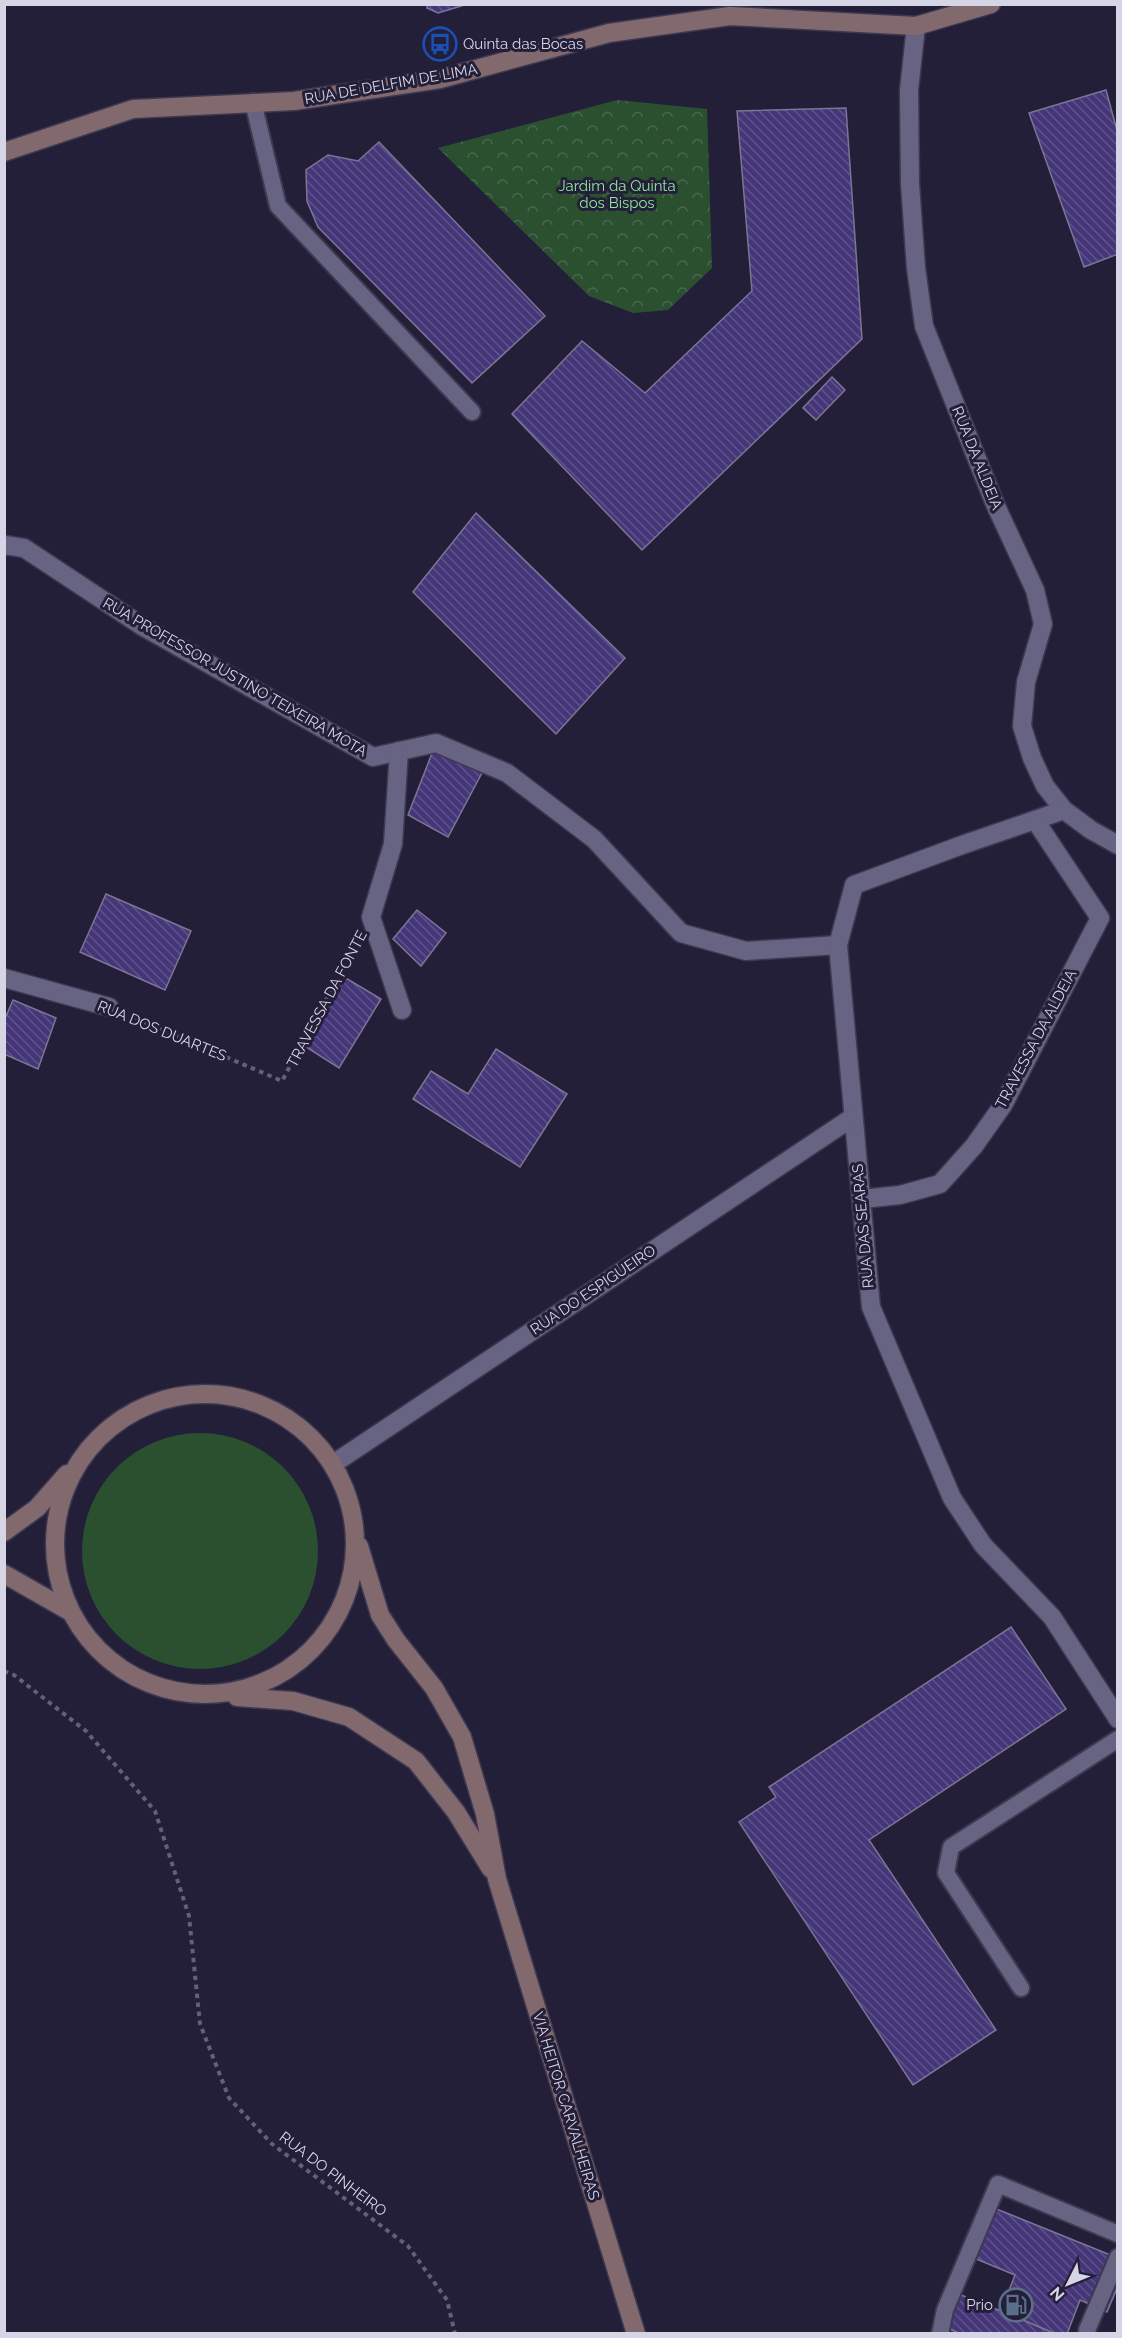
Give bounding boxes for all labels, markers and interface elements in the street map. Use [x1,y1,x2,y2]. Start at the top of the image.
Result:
bus stop icon: Quinta das Bocas [422,26,458,62]
place label: Quinta das Bocas [463,35,583,53]
street label: RUA DE DELFIM DE LIMA [303,60,479,108]
park label: Jardim da Quinta dos Bispos [558,177,676,212]
street label: RUA DA ALDEIA [948,404,1006,512]
street label: RUA PROFESSOR JUSTINO TEIXEIRA MOTA [100,594,370,760]
street label: TRAVESSA DA FONTE [283,927,371,1071]
street label: TRAVESSA DA ALDEIA [992,966,1080,1112]
street label: RUA DOS DUARTES [95,997,229,1065]
street label: RUA DAS SEARAS [849,1163,877,1289]
street label: RUA DO ESPIGUEIRO [527,1241,659,1339]
street label: VIA HEITOR CARVALHEIRAS [529,2010,603,2202]
street label: RUA DO PINHEIRO [276,2128,390,2220]
north arrow [1038,2254,1098,2314]
text: N [1046,2283,1069,2305]
fuel station icon: Prio [998,2287,1034,2323]
place label: Prio [966,2296,993,2314]

